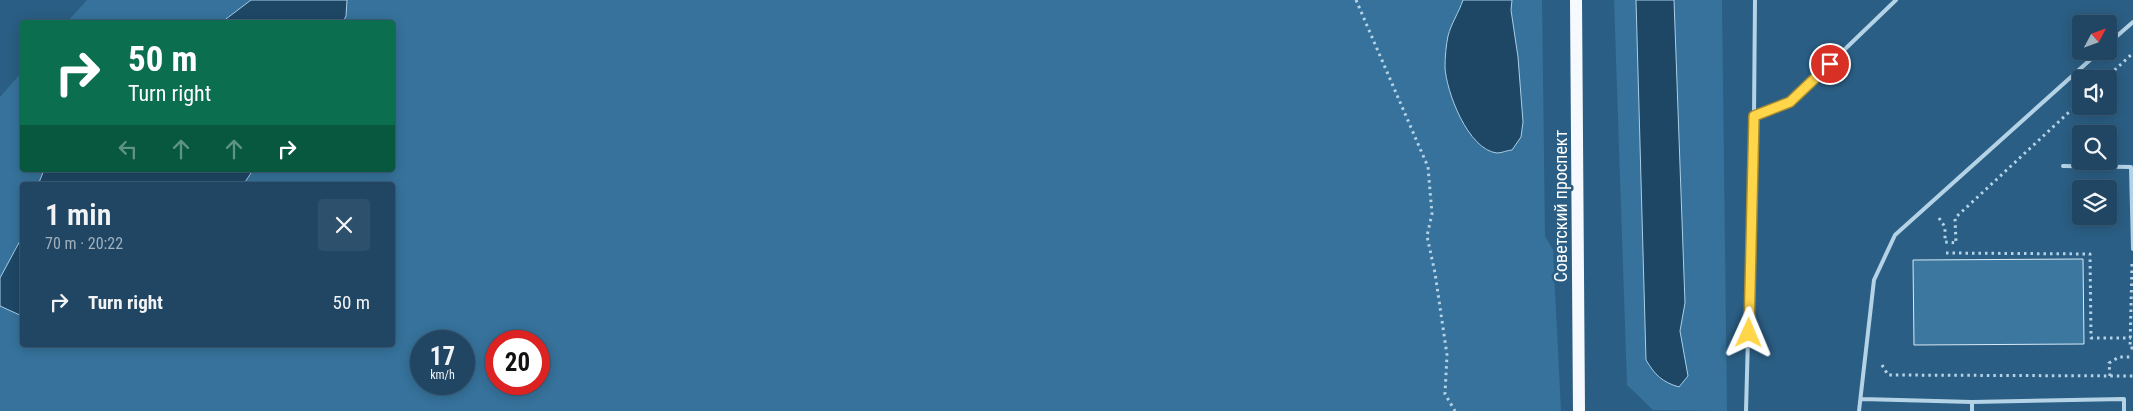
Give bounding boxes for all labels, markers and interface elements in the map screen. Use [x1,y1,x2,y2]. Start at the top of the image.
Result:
north arrow [2072,15,2118,60]
map controls [2072,15,2117,225]
text: 50 m [128,39,197,80]
icon: right [45,40,110,105]
pin [1809,43,1851,85]
icon: arrive [1816,50,1844,78]
button: sound [2072,70,2117,115]
text: Turn right [128,81,211,106]
button: search [2072,125,2117,170]
street label: Советский проспект [1550,129,1571,282]
icon: left [114,135,142,163]
icon: ahead [167,135,195,163]
icon: ahead [220,135,248,163]
icon: right [273,135,301,163]
button: layers [2072,180,2117,225]
text: 1 min [45,197,111,232]
button: close [318,199,370,251]
text: 70 m · 20:22 [45,234,123,253]
icon: right [45,288,73,316]
text: Turn right [88,291,163,314]
text: 50 m [333,291,370,314]
position arrow [1722,306,1774,358]
speed limit sign: 20 [485,330,550,395]
text: 17 [430,342,455,371]
text: km/h [430,368,455,382]

